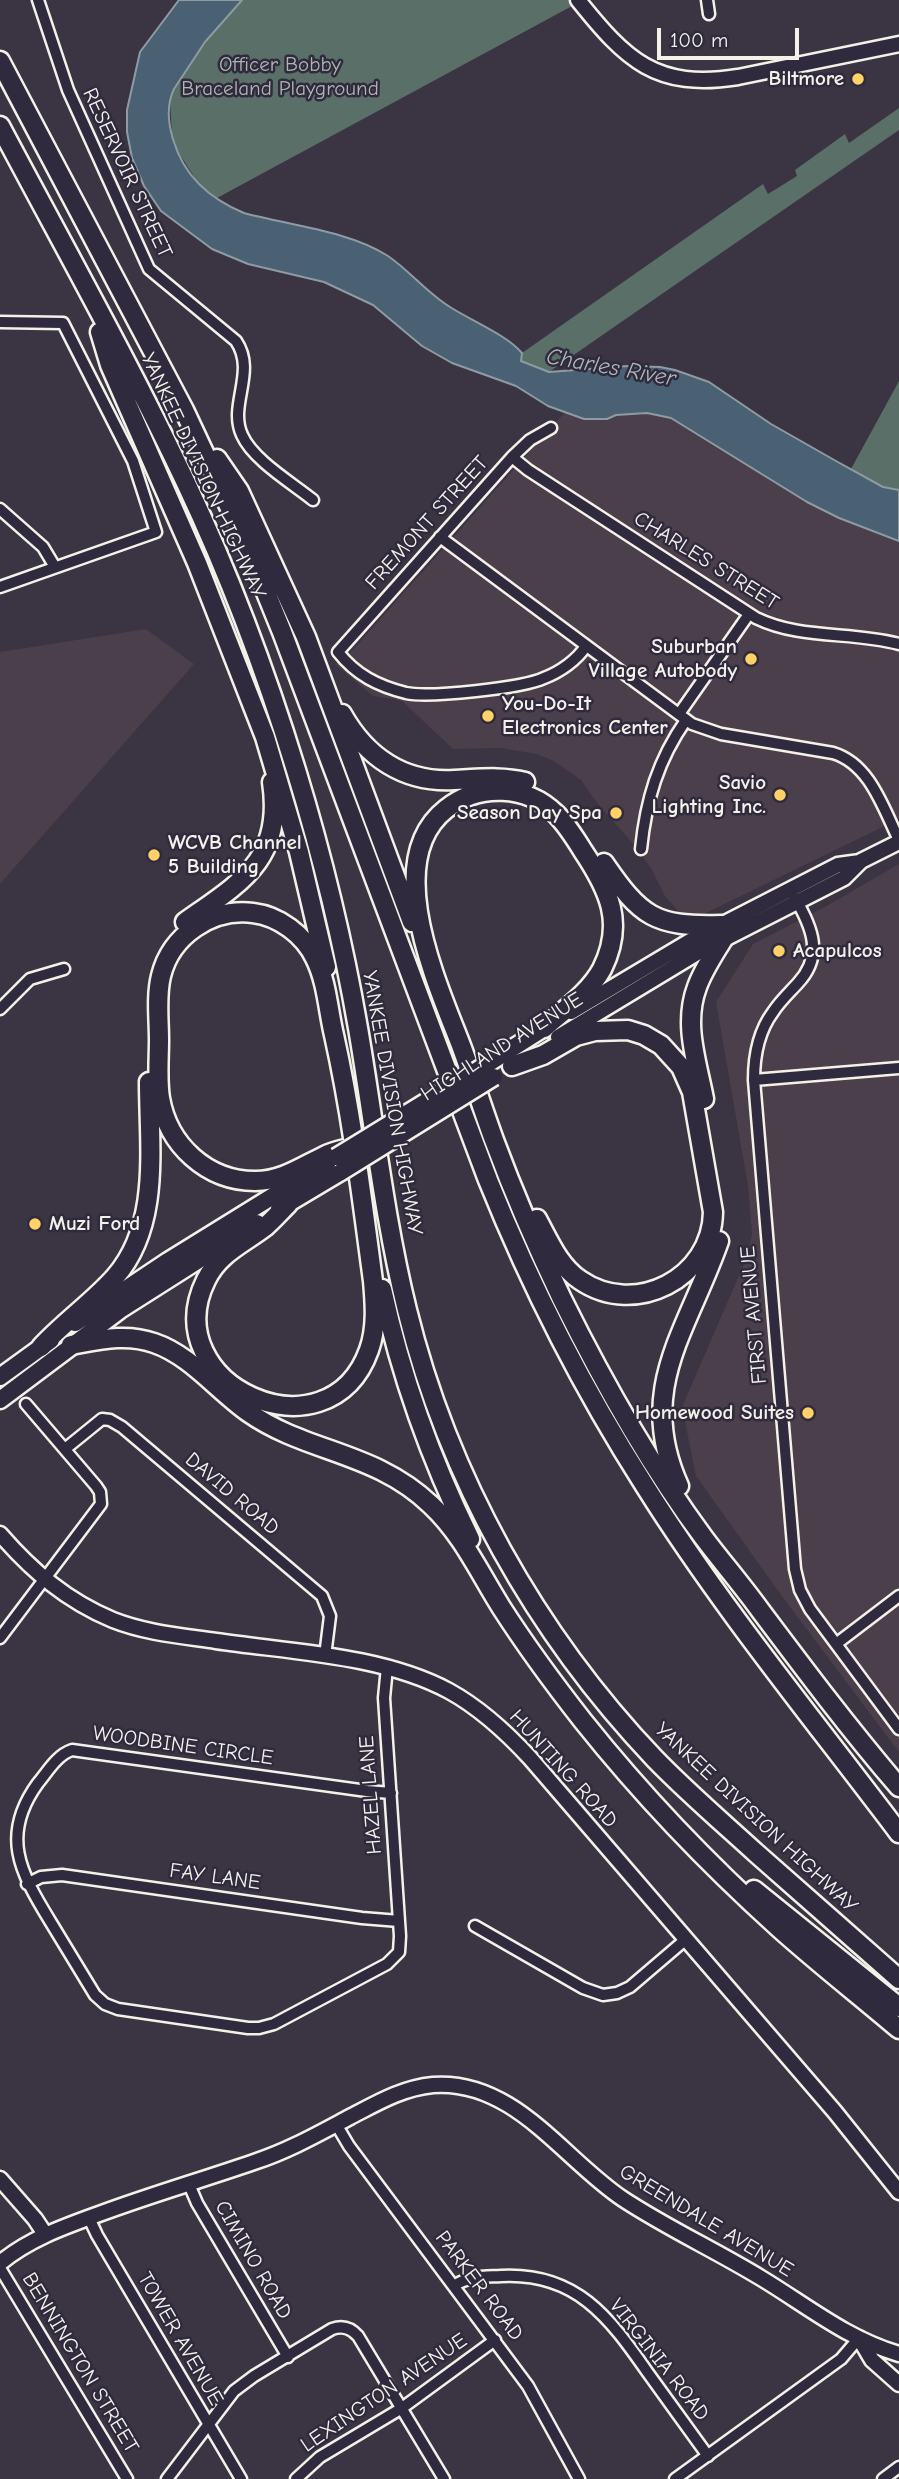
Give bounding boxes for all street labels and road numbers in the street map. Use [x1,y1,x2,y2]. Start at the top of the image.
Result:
street label: RESERVOIR STREET [77,84,177,262]
street label: YANKEE DIVISION HIGHWAY [135,349,271,603]
street label: FREMONT STREET [360,451,494,595]
street label: CHARLES STREET [629,506,783,616]
street label: YANKEE DIVISION HIGHWAY [356,969,428,1237]
street label: HIGHLAND AVENUE [416,987,588,1107]
street label: FIRST AVENUE [735,1245,773,1385]
street label: DAVID ROAD [180,1447,284,1541]
street label: HUNTING ROAD [503,1705,623,1833]
street label: YANKEE DIVISION HIGHWAY [649,1717,863,1919]
street label: WOODBINE CIRCLE [91,1721,275,1771]
street label: HAZEL LANE [354,1735,388,1855]
street label: FAY LANE [168,1858,262,1896]
street label: GREENDALE AVENUE [614,2159,798,2283]
street label: CIMINO ROAD [209,2196,297,2324]
street label: PARKER ROAD [430,2226,528,2346]
street label: BENNINGTON STREET [16,2268,144,2458]
street label: TOWER AVENUE [132,2268,228,2410]
street label: VIRGINIA ROAD [604,2294,714,2426]
street label: LEXINGTON AVENUE [296,2328,472,2458]

